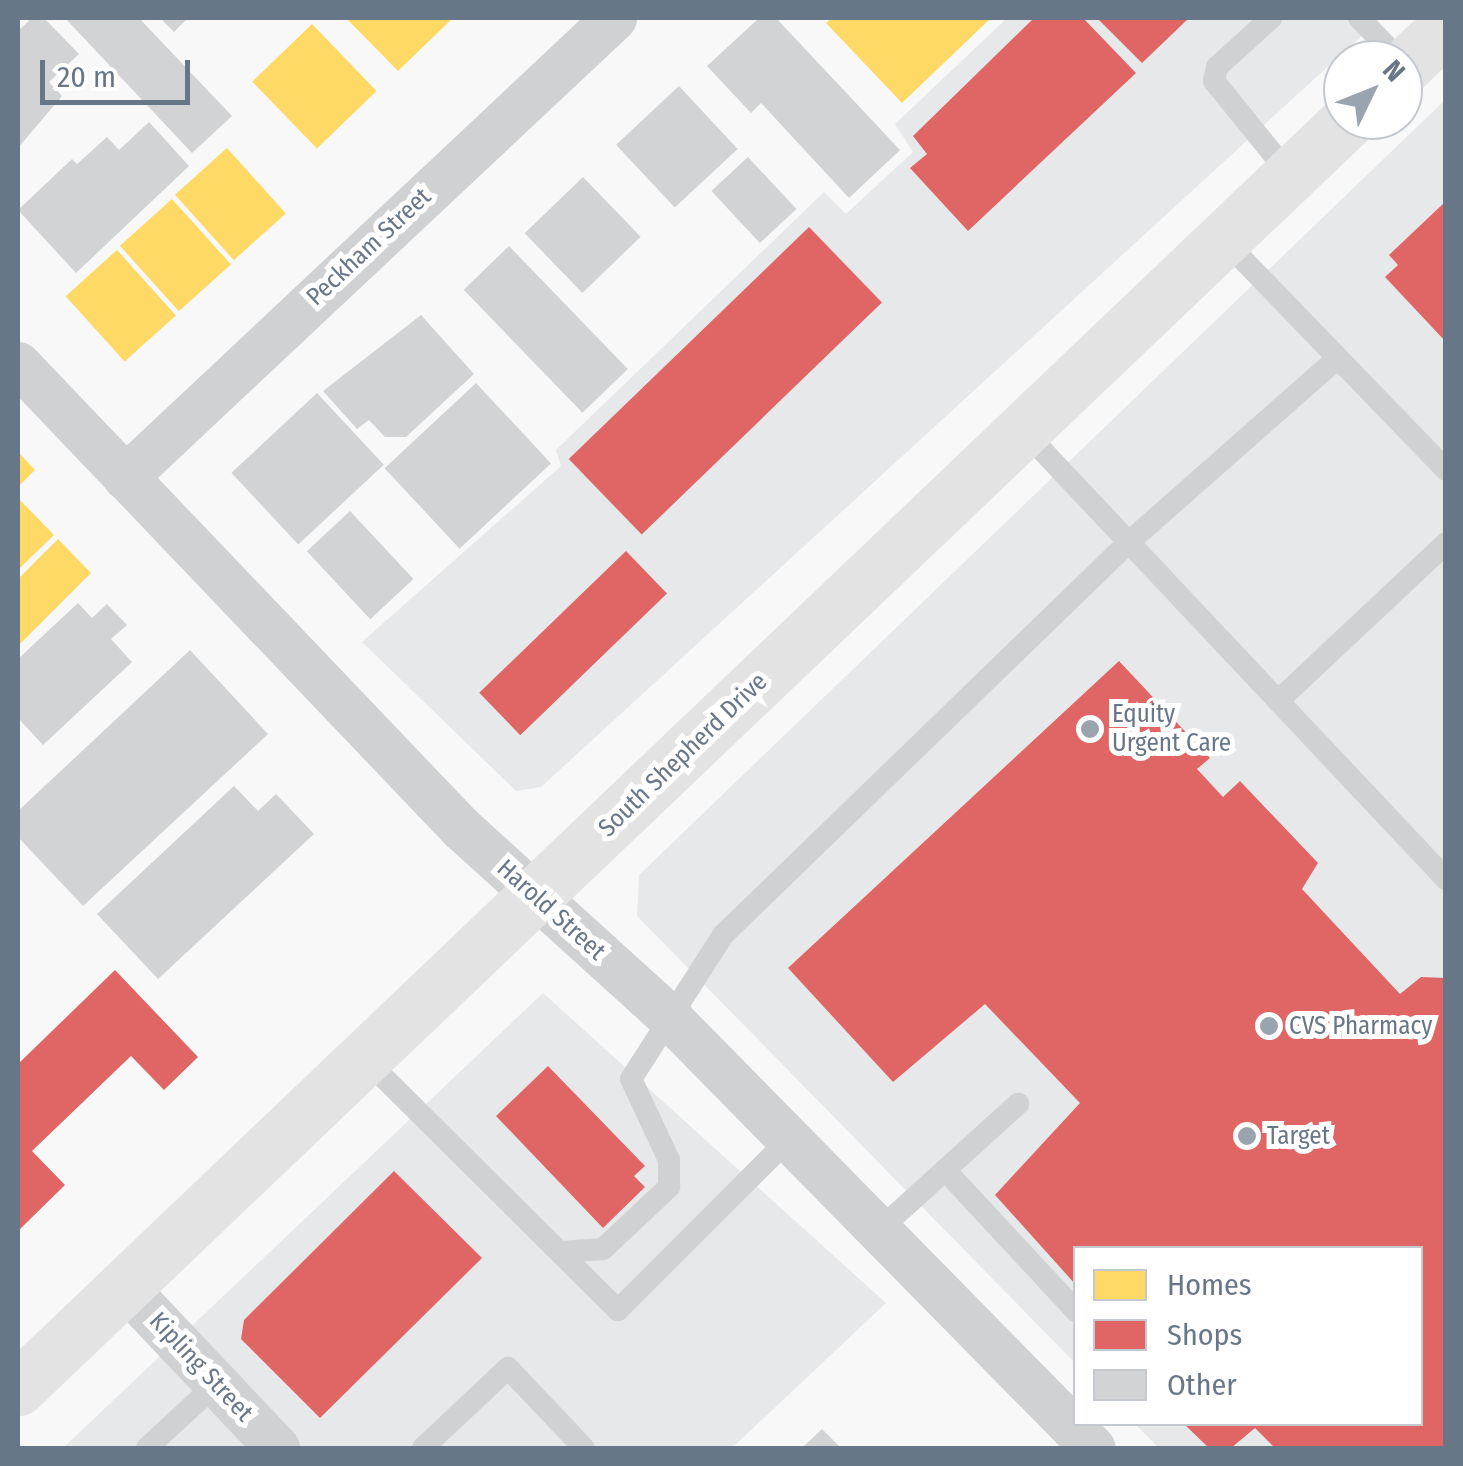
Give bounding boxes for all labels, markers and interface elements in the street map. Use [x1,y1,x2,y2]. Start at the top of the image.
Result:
scale bar [45,40,195,102]
north arrow [1323,40,1423,140]
text: N [1376,53,1412,88]
text: 20 m [57,59,116,95]
street label: Peckham Street [301,182,437,312]
street label: South Shepherd Drive [592,667,774,843]
place label: Equity Urgent Care [1112,700,1231,759]
marker: Equity Urgent Care [1077,716,1103,742]
street label: Harold Street [491,853,611,967]
place label: CVS Pharmacy [1289,1011,1432,1041]
marker: CVS Pharmacy [1258,1015,1280,1037]
place label: Target [1267,1121,1330,1151]
marker: Target [1236,1125,1258,1147]
legend [1073,1246,1423,1426]
text: Homes [1167,1267,1252,1303]
street label: Kipling Street [143,1306,259,1428]
text: Shops [1167,1317,1242,1353]
text: Other [1167,1367,1237,1403]

